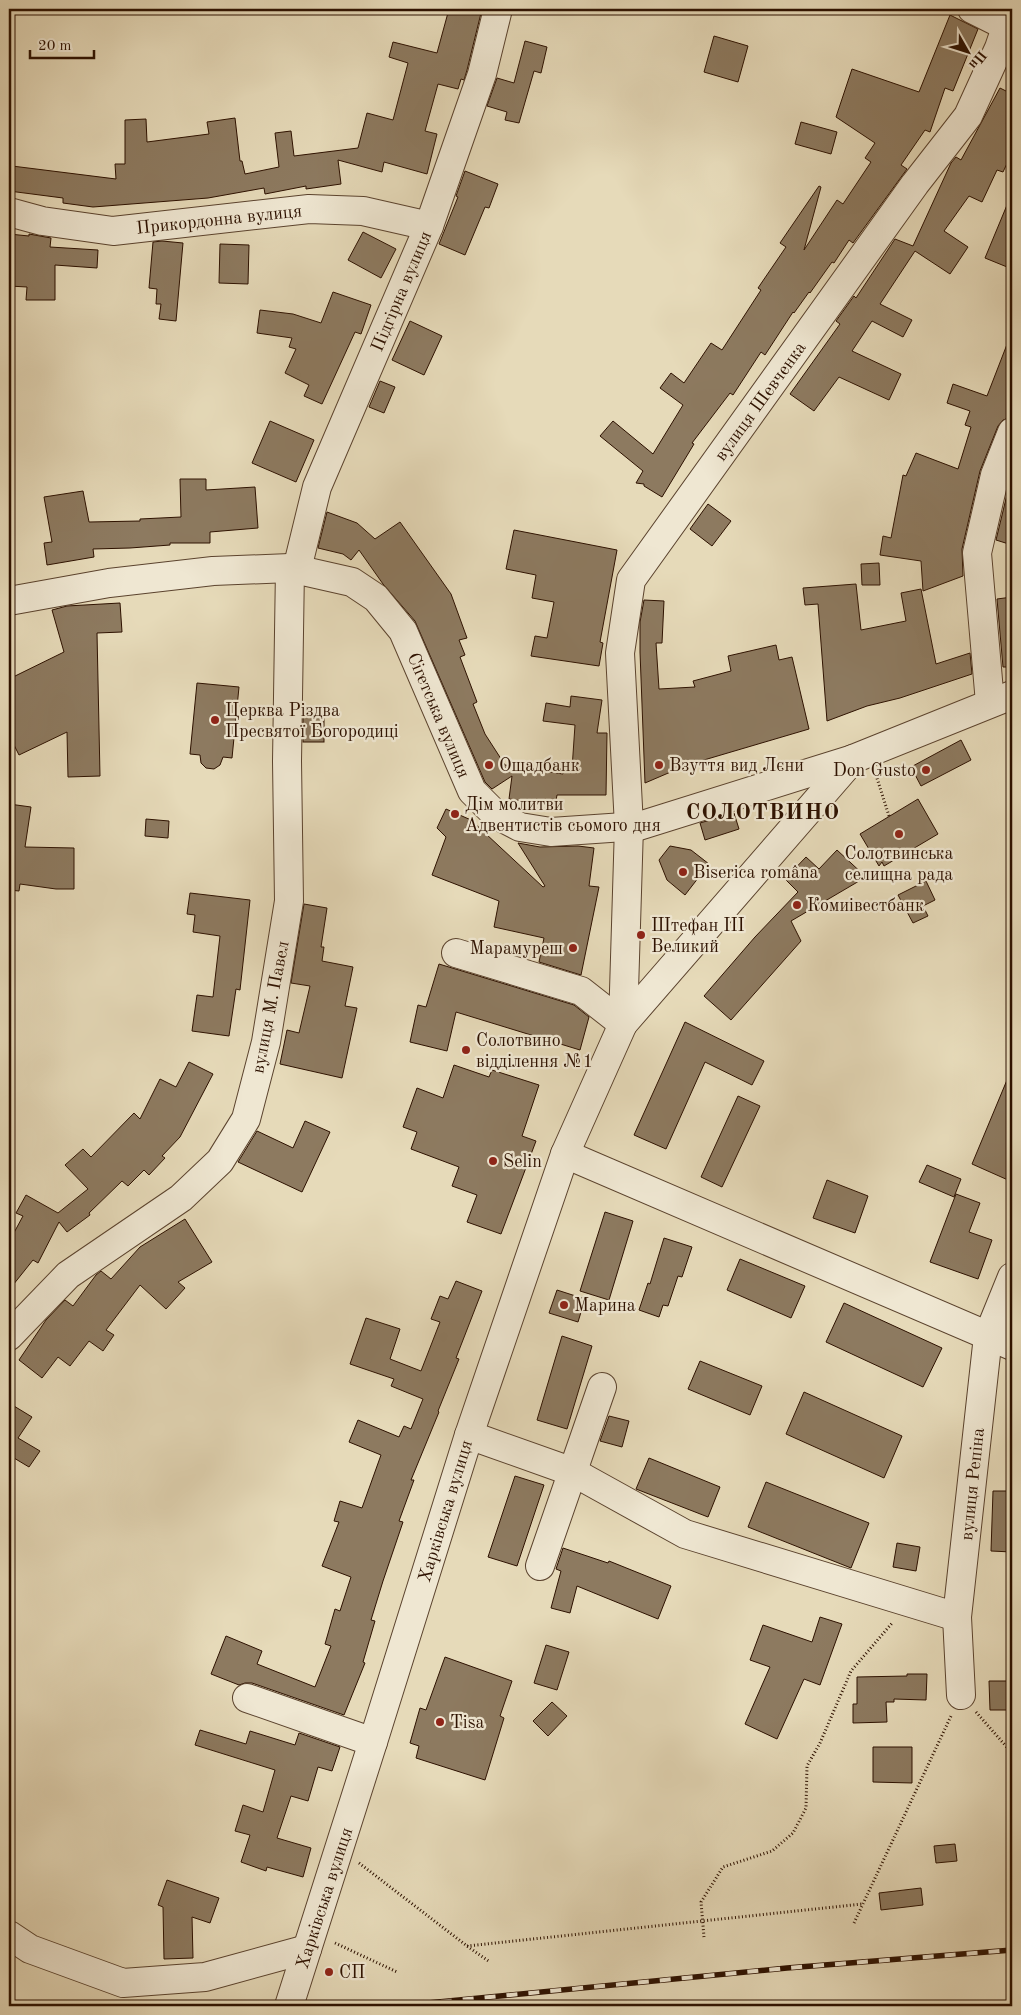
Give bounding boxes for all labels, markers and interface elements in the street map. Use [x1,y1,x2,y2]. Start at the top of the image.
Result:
scale bar [30,28,94,60]
north arrow [944,28,994,78]
text: 20 m [38,39,72,54]
text: Пн [966,48,989,72]
street label: Прикордонна вулиця [135,202,303,238]
street label: Підгірна вулиця [368,229,435,354]
street label: вулиця Шевченка [712,339,810,464]
street label: Сігетська вулиця [404,650,473,781]
place label: Церква Різдва Пресвятої Богородиці [225,702,399,741]
marker: Церква Різдва Пресвятої Богородиці [209,714,221,726]
place label: Ощадбанк [499,757,580,775]
place label: Взуття вид Лєни [669,757,804,775]
marker: Ощадбанк [483,759,495,771]
marker: Взуття вид Лєни [653,759,665,771]
place label: Don Gusto [833,762,916,780]
marker: Don Gusto [920,764,932,776]
place label: Дім молитви Адвентистів сьомого дня [465,796,661,835]
district label: СОЛОТВИНО [686,802,840,824]
marker: Дім молитви Адвентистів сьомого дня [449,808,461,820]
marker: Солотвинська селищна рада [893,828,905,840]
place label: Солотвинська селищна рада [845,845,954,884]
place label: Biserica româna [693,864,819,882]
marker: Biserica româna [677,866,689,878]
place label: Комиівестбанк [807,897,924,915]
marker: Комиівестбанк [791,899,803,911]
place label: Штефан III Великий [651,917,745,956]
marker: Штефан III Великий [635,929,647,941]
street label: вулиця М. Павел [249,939,293,1075]
place label: Марамуреш [470,940,563,958]
marker: Марамуреш [567,942,579,954]
place label: Солотвино відділення №1 [476,1032,593,1071]
marker: Солотвино відділення №1 [460,1044,472,1056]
place label: Selin [503,1153,542,1171]
marker: Selin [487,1155,499,1167]
place label: Марина [574,1297,636,1315]
marker: Марина [558,1299,570,1311]
street label: вулиця Репіна [958,1427,988,1541]
street label: Харківська вулиця [416,1438,476,1585]
place label: Tisa [450,1714,485,1732]
marker: Tisa [434,1716,446,1728]
street label: Харківська вулиця [294,1825,356,1971]
place label: СП [339,1964,365,1982]
marker: СП [323,1966,335,1978]

